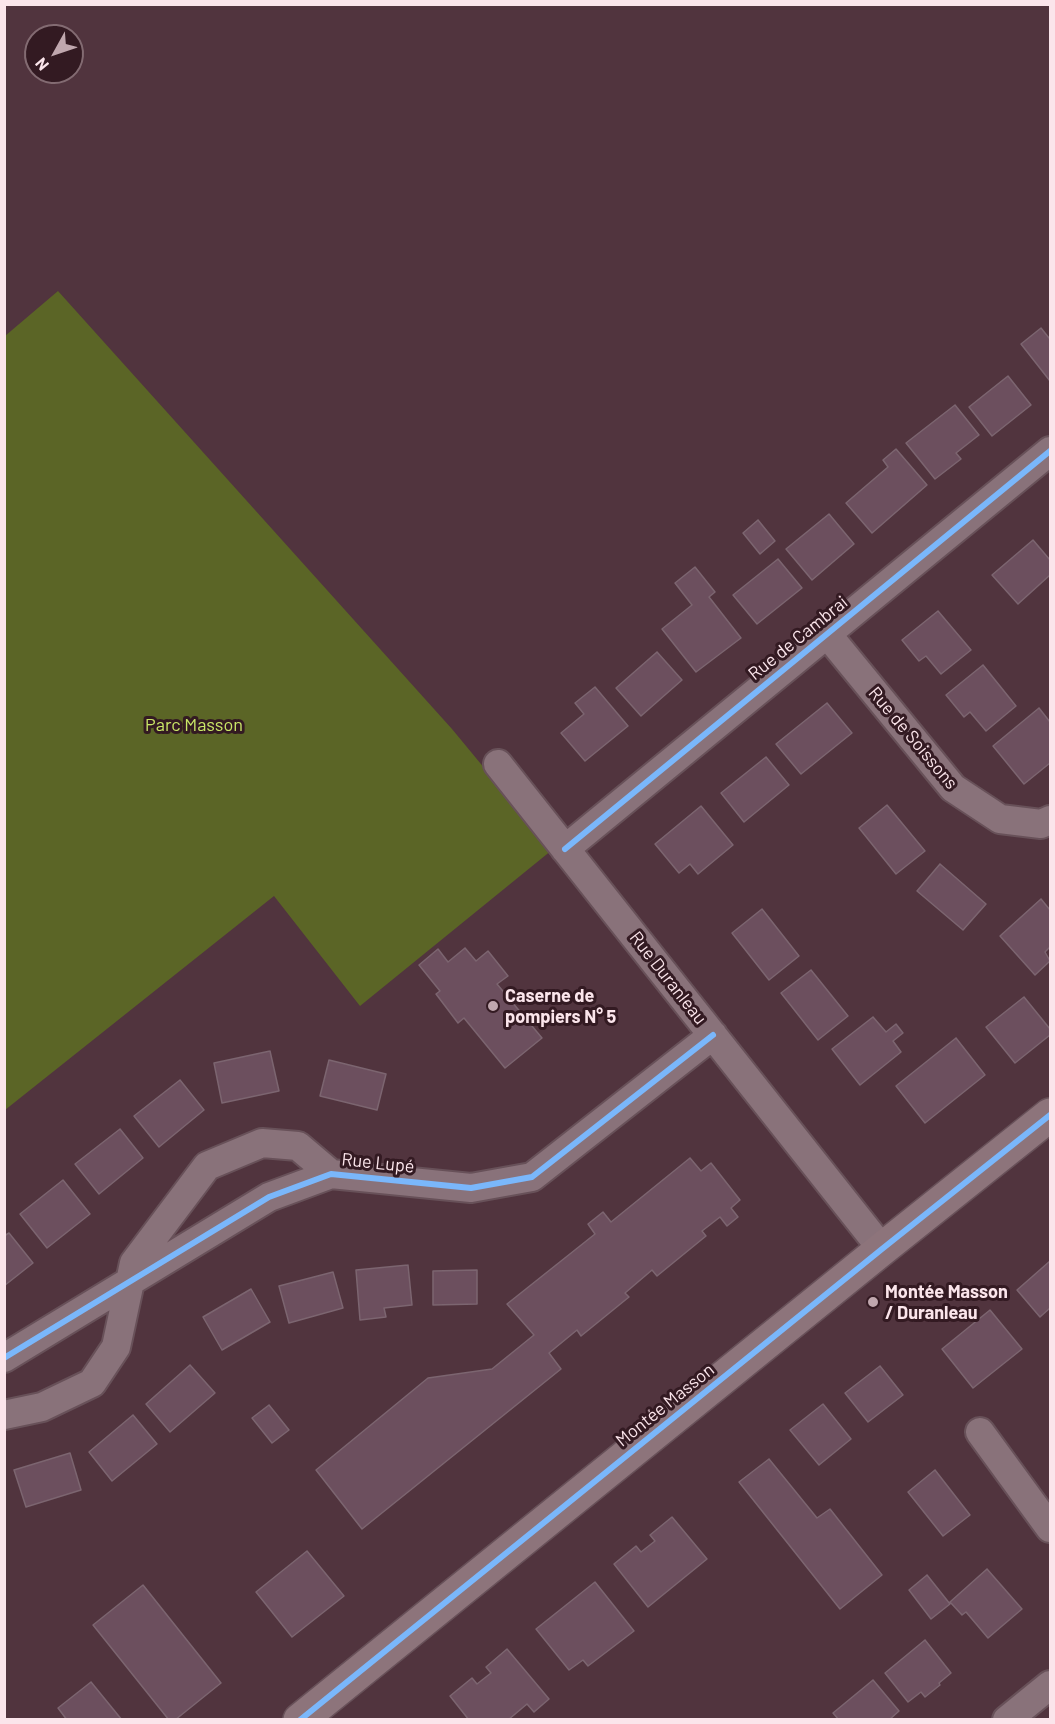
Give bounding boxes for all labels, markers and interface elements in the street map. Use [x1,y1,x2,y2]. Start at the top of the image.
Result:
north arrow [24,24,84,84]
text: N [31,54,52,75]
street label: Rue de Cambrai [744,591,852,685]
street label: Rue de Soissons [864,682,962,794]
park label: Parc Masson [145,714,243,736]
street label: Rue Duranleau [625,927,711,1029]
place label: Caserne de pompiers N° 5 [505,985,616,1028]
marker: Caserne de pompiers N° 5 [486,999,500,1013]
street label: Rue Lupé [341,1148,415,1178]
place label: Montée Masson / Duranleau [885,1281,1008,1324]
marker: Montée Masson / Duranleau [866,1295,880,1309]
street label: Montée Masson [612,1359,718,1451]

